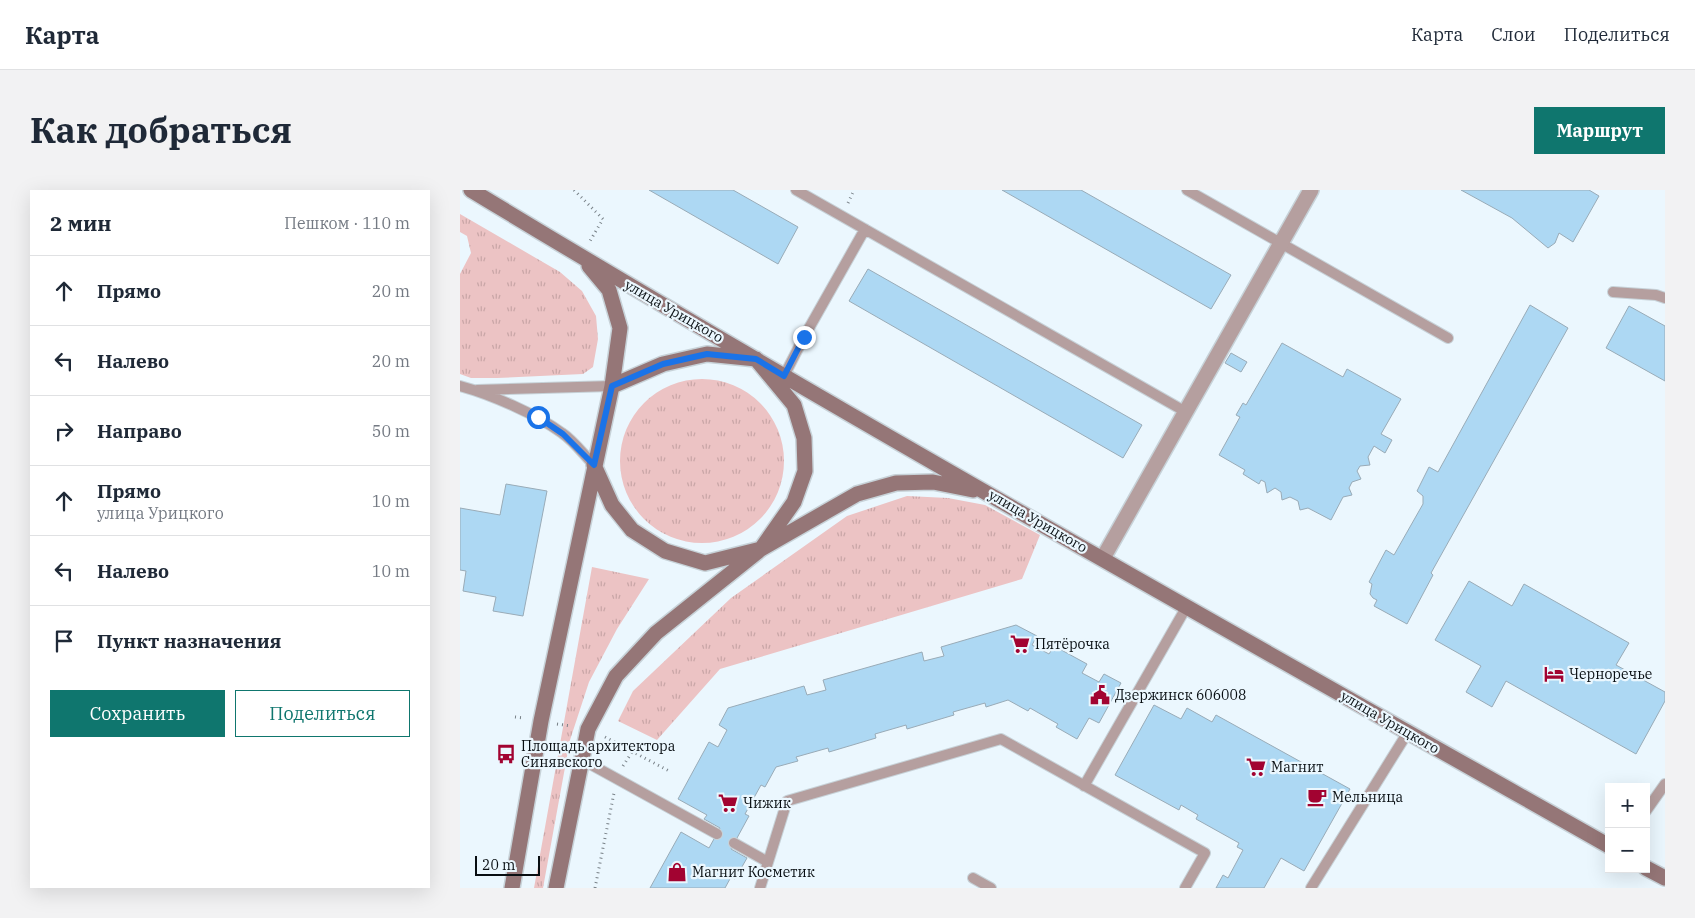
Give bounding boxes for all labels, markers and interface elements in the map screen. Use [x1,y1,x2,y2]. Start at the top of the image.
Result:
text: Карта [25,19,100,51]
text: Карта [1411,23,1463,46]
text: Слои [1491,23,1536,46]
text: Поделиться [1564,23,1670,46]
text: Как добраться [30,107,292,153]
button: Маршрут [1534,107,1665,154]
text: 2 мин [50,209,112,237]
text: Пешком · 110 m [284,213,410,233]
street label: улица Урицкого [622,275,727,347]
icon: ahead [50,277,78,305]
text: Прямо [97,279,161,303]
text: 20 m [372,281,410,301]
route end [793,326,816,349]
icon: left [50,347,78,375]
text: Налево [97,349,169,373]
text: 20 m [372,351,410,371]
route start [527,406,550,429]
icon: right [50,417,78,445]
text: Направо [97,419,182,443]
text: 50 m [372,421,410,441]
text: Прямо [97,479,161,503]
street label: улица Урицкого [986,485,1091,557]
icon: ahead [50,487,78,515]
text: 10 m [372,491,410,511]
text: улица Урицкого [97,503,224,523]
icon: left [50,557,78,585]
text: Налево [97,559,169,583]
text: 10 m [372,561,410,581]
icon: arrive [50,627,78,655]
text: Пункт назначения [97,629,281,653]
supermarket icon: Пятёрочка [1009,633,1031,655]
place label: Пятёрочка [1035,635,1110,653]
hotel icon: Черноречье [1543,663,1565,685]
place label: Черноречье [1569,665,1652,683]
public building icon: Дзержинск 606008 [1089,684,1111,706]
place label: Дзержинск 606008 [1115,686,1246,704]
street label: улица Урицкого [1338,686,1443,758]
button: Сохранить [50,690,225,737]
button: Поделиться [235,690,410,737]
place label: Площадь архитектора Синявского [521,737,676,771]
bus stop icon: Площадь архитектора Синявского [495,743,517,765]
supermarket icon: Магнит [1245,756,1267,778]
place label: Магнит [1271,758,1323,776]
map controls [1605,783,1650,873]
button: + [1605,783,1650,828]
cafe icon: Мельница [1306,786,1328,808]
place label: Мельница [1332,788,1404,806]
supermarket icon: Чижик [717,792,739,814]
place label: Чижик [743,794,791,812]
button: − [1605,828,1650,873]
scale bar [475,853,540,876]
text: 20 m [482,856,515,874]
shop icon: Магнит Косметик [666,861,688,883]
place label: Магнит Косметик [692,863,815,881]

